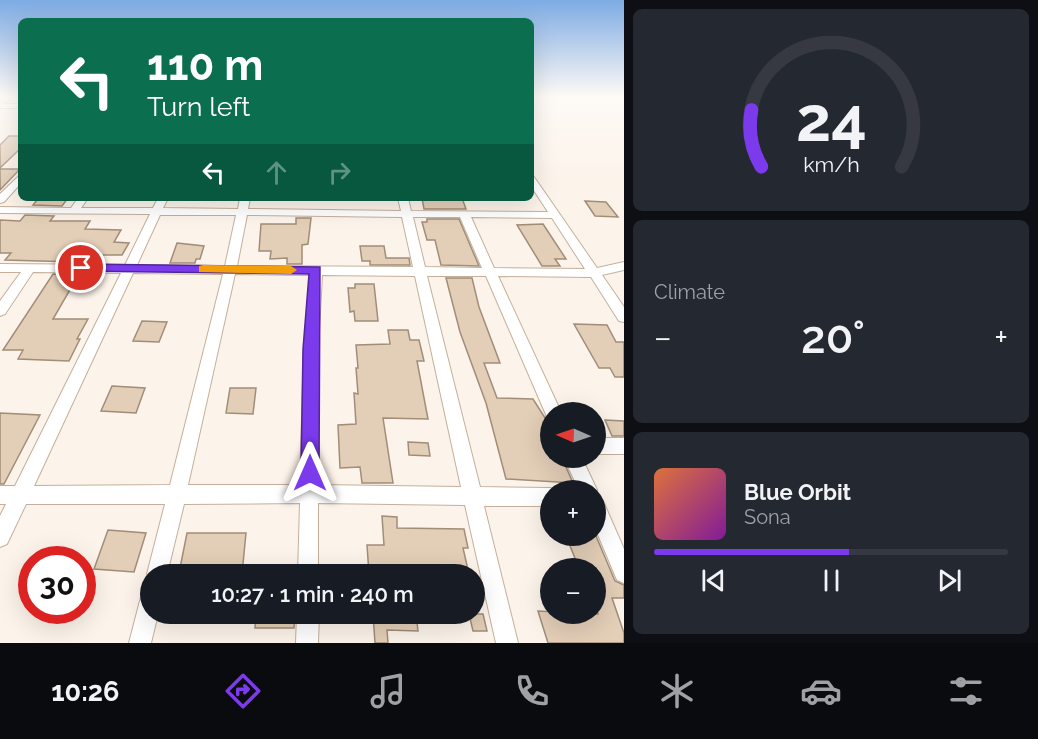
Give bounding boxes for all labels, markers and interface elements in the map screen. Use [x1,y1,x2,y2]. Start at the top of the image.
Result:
text: 110 m [147,41,263,90]
icon: left [48,42,126,120]
text: 24 [796,82,866,156]
text: Turn left [147,91,250,122]
text: km/h [803,153,859,178]
icon: left [197,156,230,189]
icon: ahead [260,156,293,189]
icon: right [323,156,356,189]
pin [55,242,106,293]
icon: arrive [64,251,97,284]
text: Climate [654,280,725,304]
text: 20° [801,311,865,364]
text: − [654,318,672,357]
text: + [994,318,1008,357]
north arrow [540,402,606,468]
map controls [540,402,606,624]
position arrow [278,441,342,505]
text: Blue Orbit [744,479,851,505]
button: + [540,480,606,546]
text: Sona [744,505,791,529]
speed limit sign: 30 [18,546,96,624]
button: − [540,558,606,624]
icon: previous [697,564,730,597]
icon: pause [815,564,848,597]
icon: next [933,564,966,597]
text: 10:27 · 1 min · 240 m [211,581,414,607]
icon: directions [222,670,264,712]
icon: music [367,670,409,712]
icon: phone [511,670,553,712]
icon: climate [656,670,698,712]
icon: car [800,670,842,712]
icon: filters [945,670,987,712]
text: 10:26 [51,676,119,707]

